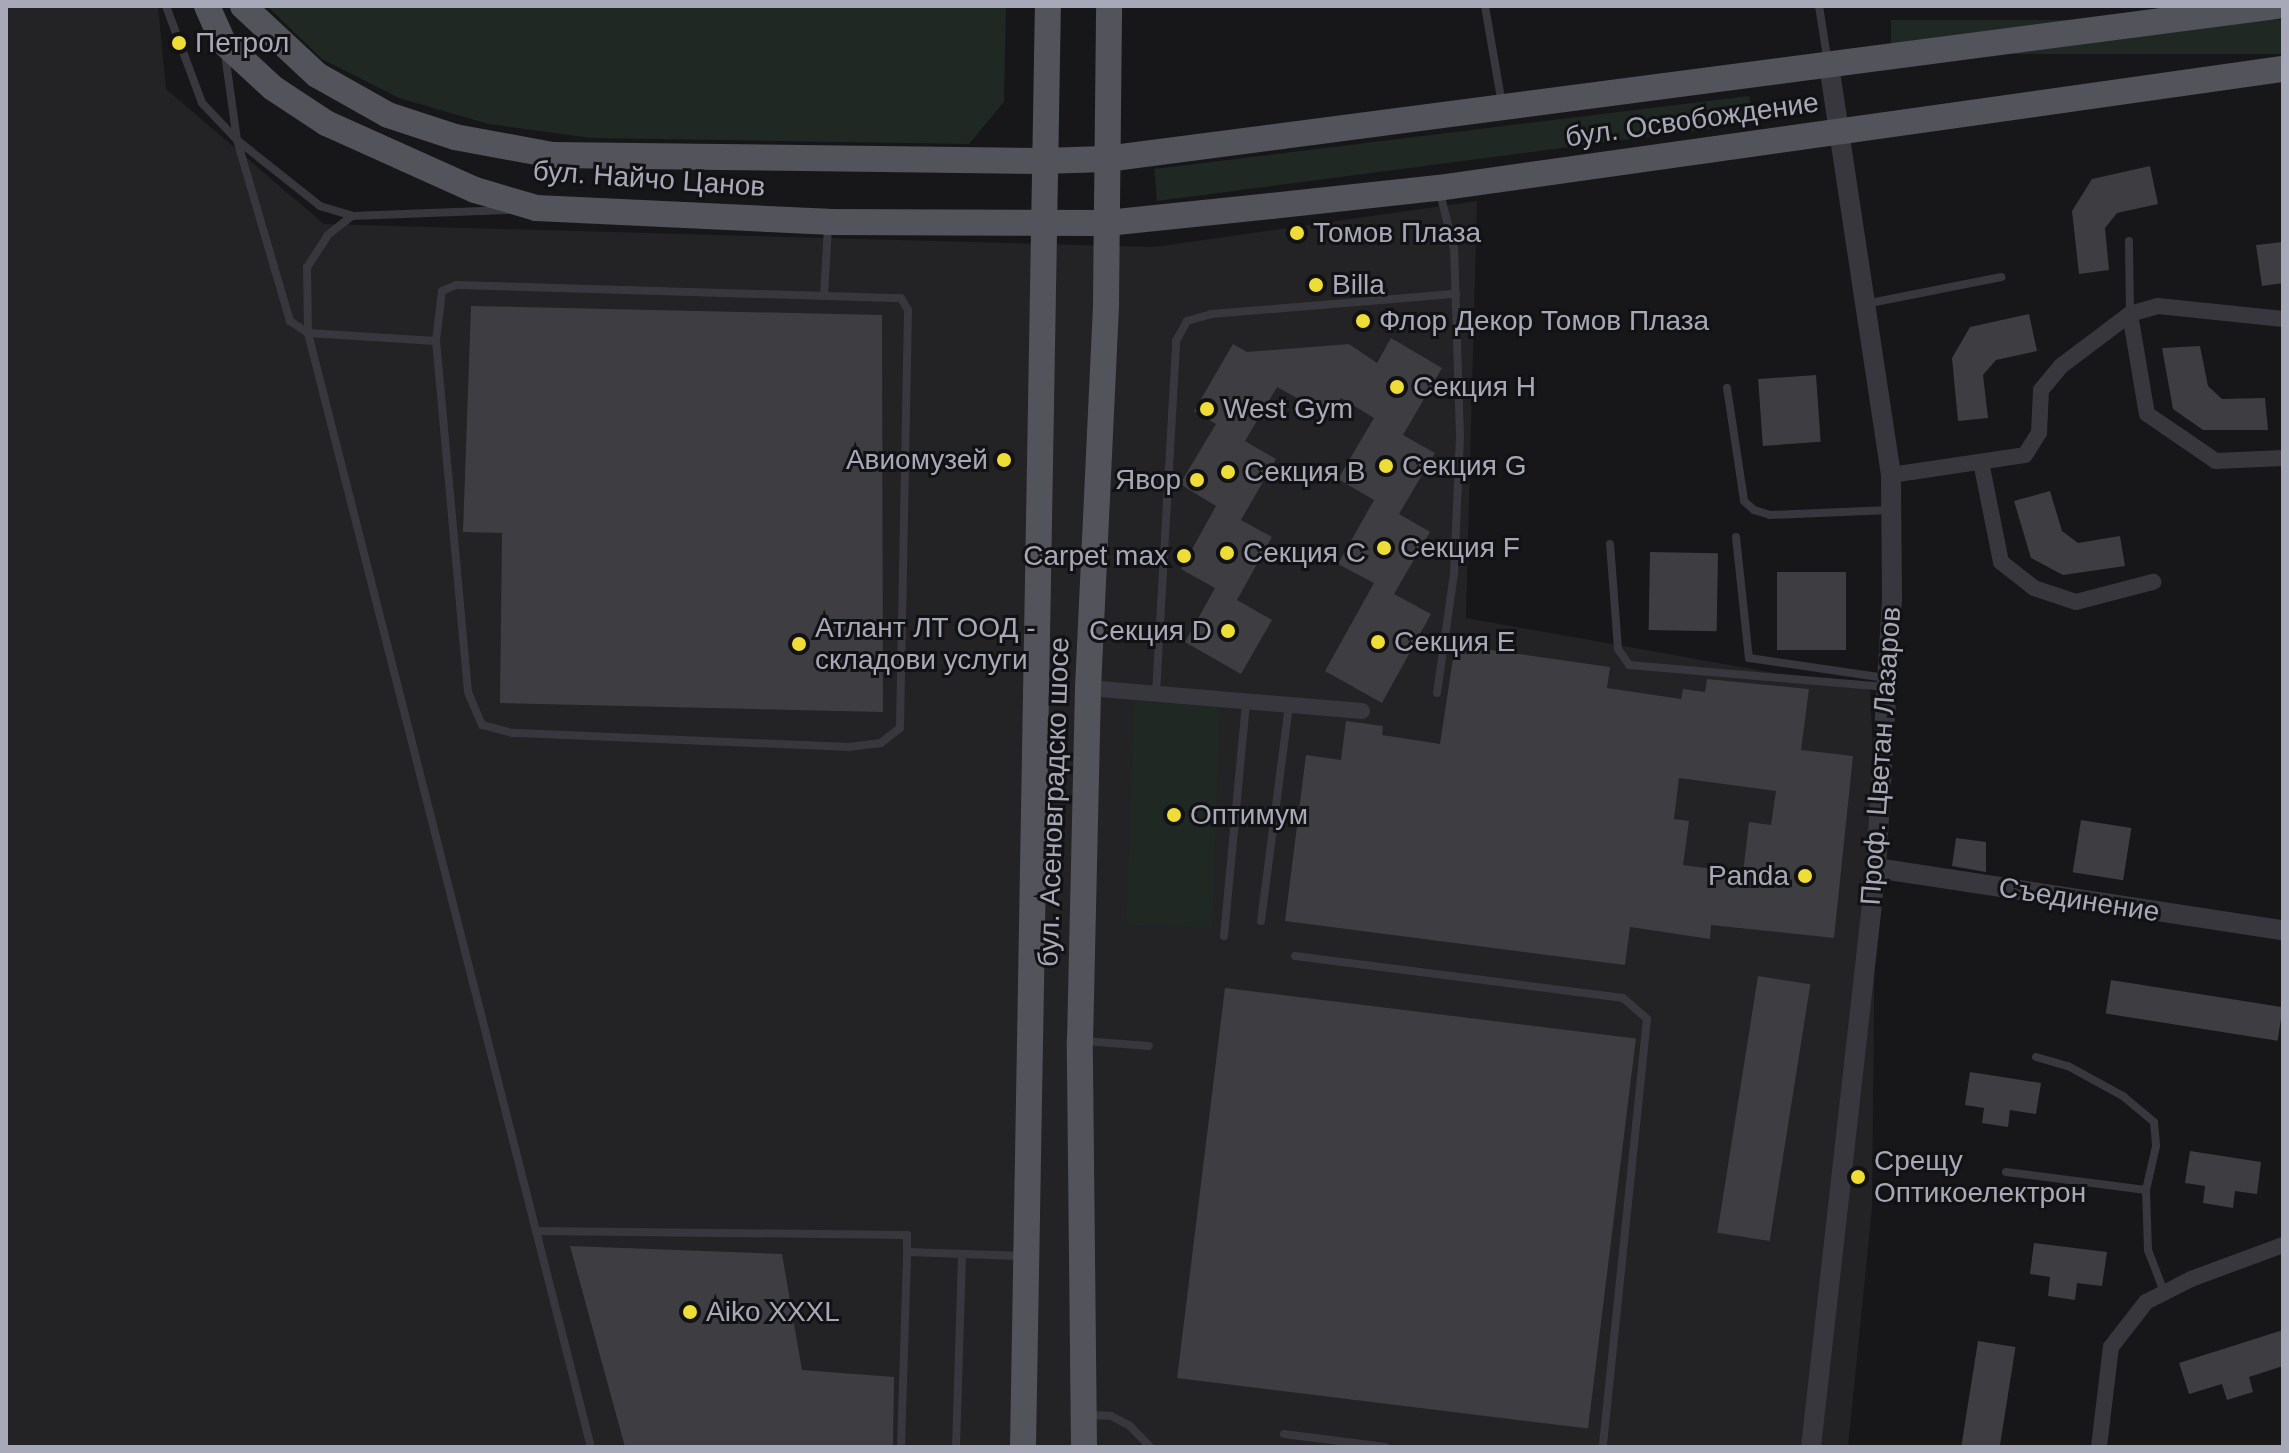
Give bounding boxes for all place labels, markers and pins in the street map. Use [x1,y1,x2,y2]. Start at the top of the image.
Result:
place label: Петрол [195,26,289,60]
marker: Петрол [170,34,188,52]
place label: Томов Плаза [1313,216,1481,250]
marker: Томов Плаза [1288,224,1306,242]
place label: Billa [1332,268,1385,302]
marker: Billa [1307,276,1325,294]
place label: Флор Декор Томов Плаза [1379,304,1709,338]
marker: Флор Декор Томов Плаза [1354,312,1372,330]
place label: Секция H [1413,370,1536,404]
marker: Секция H [1388,378,1406,396]
place label: West Gym [1223,392,1353,426]
marker: West Gym [1198,400,1216,418]
place label: Авиомузей [846,443,988,477]
place label: Секция G [1402,449,1526,483]
marker: Авиомузей [995,451,1013,469]
place label: Секция B [1244,455,1365,489]
marker: Секция G [1377,457,1395,475]
place label: Явор [1115,463,1181,497]
marker: Секция B [1219,463,1237,481]
marker: Явор [1188,471,1206,489]
place label: Секция F [1400,531,1520,565]
place label: Секция C [1243,536,1366,570]
place label: Carpet max [1023,539,1168,573]
marker: Секция F [1375,539,1393,557]
marker: Секция C [1218,544,1236,562]
marker: Carpet max [1175,547,1193,565]
place label: Атлант ЛТ ООД - складови услуги [815,611,1036,677]
place label: Секция D [1089,614,1212,648]
marker: Секция D [1219,622,1237,640]
place label: Секция E [1394,625,1515,659]
marker: Секция E [1369,633,1387,651]
marker: Атлант ЛТ ООД - складови услуги [790,635,808,653]
place label: Оптимум [1190,798,1308,832]
marker: Оптимум [1165,806,1183,824]
place label: Panda [1708,859,1789,893]
marker: Panda [1796,867,1814,885]
place label: Срещу Оптикоелектрон [1874,1144,2086,1210]
marker: Срещу Оптикоелектрон [1849,1168,1867,1186]
place label: Aiko XXXL [706,1295,840,1329]
marker: Aiko XXXL [681,1303,699,1321]

